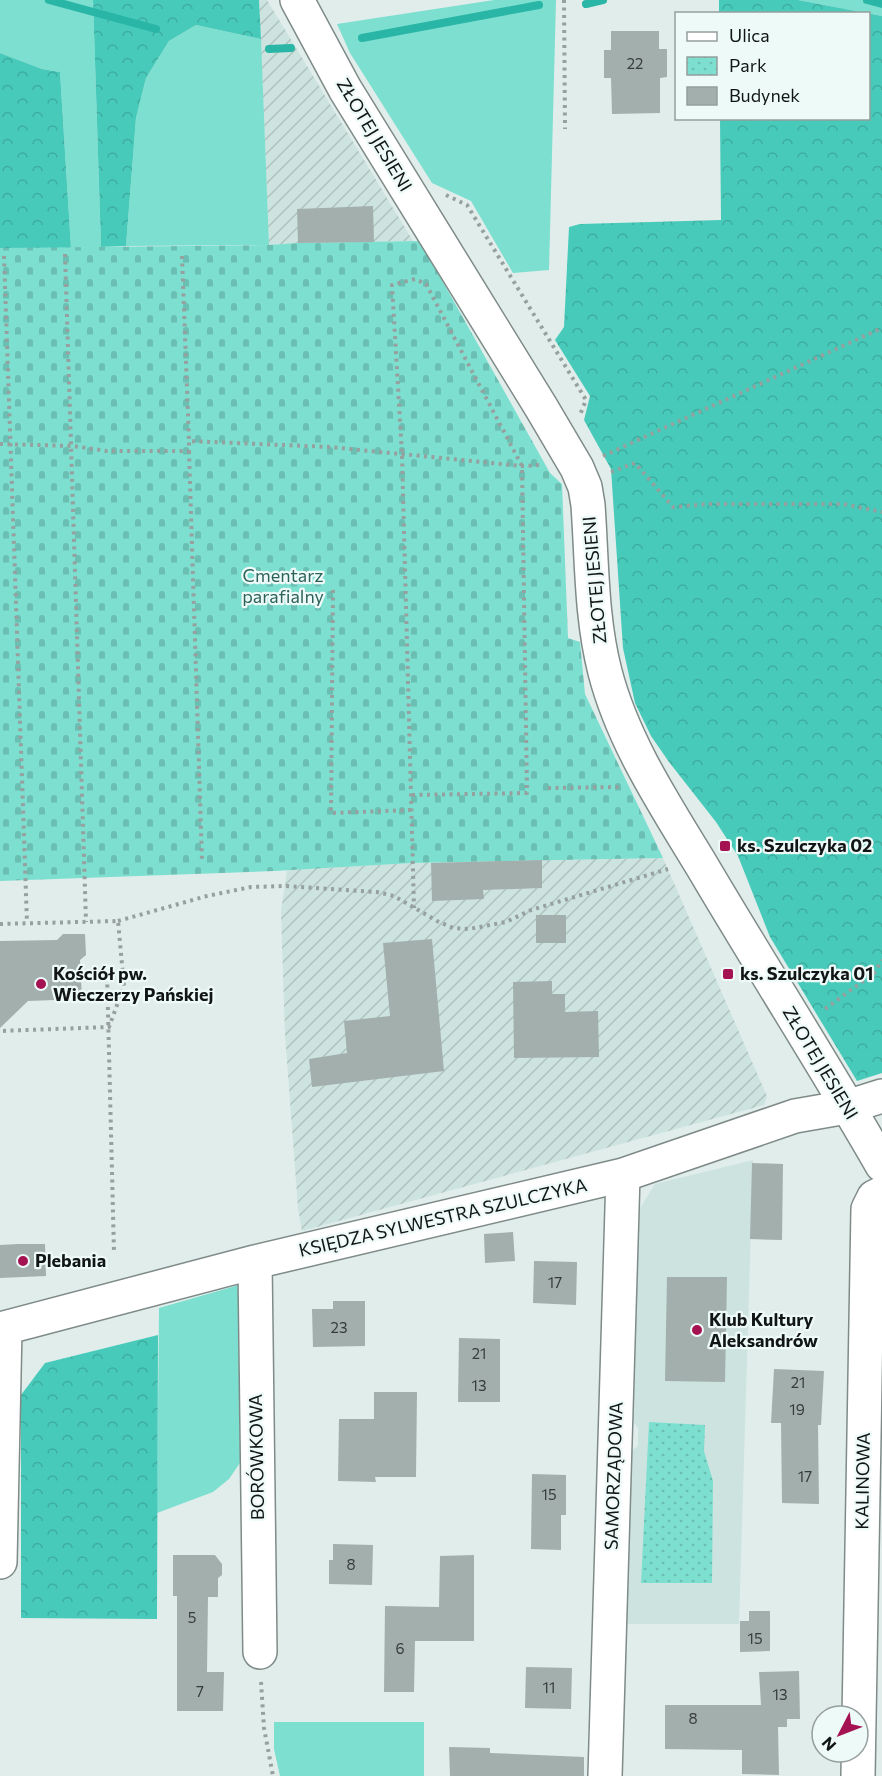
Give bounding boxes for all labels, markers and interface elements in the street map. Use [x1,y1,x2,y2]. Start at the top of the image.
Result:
legend [675,12,870,120]
text: Ulica [729,24,770,46]
house number: 22 [627,54,643,72]
text: Park [729,54,767,76]
street label: ZŁOTEJ JESIENI [332,74,417,195]
text: Budynek [729,84,800,106]
street label: ZŁOTEJ JESIENI [577,515,611,645]
park label: Cmentarz parafialny [242,564,324,607]
place label: ks. Szulczyka 02 [737,834,872,856]
marker: ks. Szulczyka 02 [718,839,732,853]
place label: Kościół pw. Wieczerzy Pańskiej [53,962,214,1005]
place label: ks. Szulczyka 01 [740,962,873,984]
marker: ks. Szulczyka 01 [721,967,735,981]
marker: Kościół pw. Wieczerzy Pańskiej [34,977,48,991]
street label: ZŁOTEJ JESIENI [778,1002,863,1123]
street label: KSIĘDZA SYLWESTRA SZULCZYKA [296,1173,589,1261]
place label: Plebania [35,1249,106,1271]
marker: Plebania [16,1254,30,1268]
house number: 17 [548,1273,562,1291]
place label: Klub Kultury Aleksandrów [709,1308,818,1351]
house number: 23 [331,1318,347,1336]
marker: Klub Kultury Aleksandrów [690,1323,704,1337]
house number: 21 [472,1344,486,1362]
house number: 21 [791,1373,805,1391]
house number: 13 [472,1376,486,1394]
street label: BORÓWKOWA [244,1394,268,1520]
house number: 19 [789,1400,805,1418]
street label: SAMORZĄDOWA [599,1402,627,1550]
street label: KALINOWA [850,1432,874,1530]
house number: 17 [798,1467,812,1485]
house number: 15 [541,1485,557,1503]
house number: 8 [346,1555,356,1573]
house number: 5 [188,1608,196,1626]
house number: 15 [747,1629,763,1647]
house number: 6 [395,1639,405,1657]
house number: 11 [543,1678,555,1696]
house number: 7 [196,1682,204,1700]
house number: 13 [773,1685,787,1703]
north arrow [810,1704,870,1764]
house number: 8 [688,1709,698,1727]
text: N [817,1734,840,1755]

